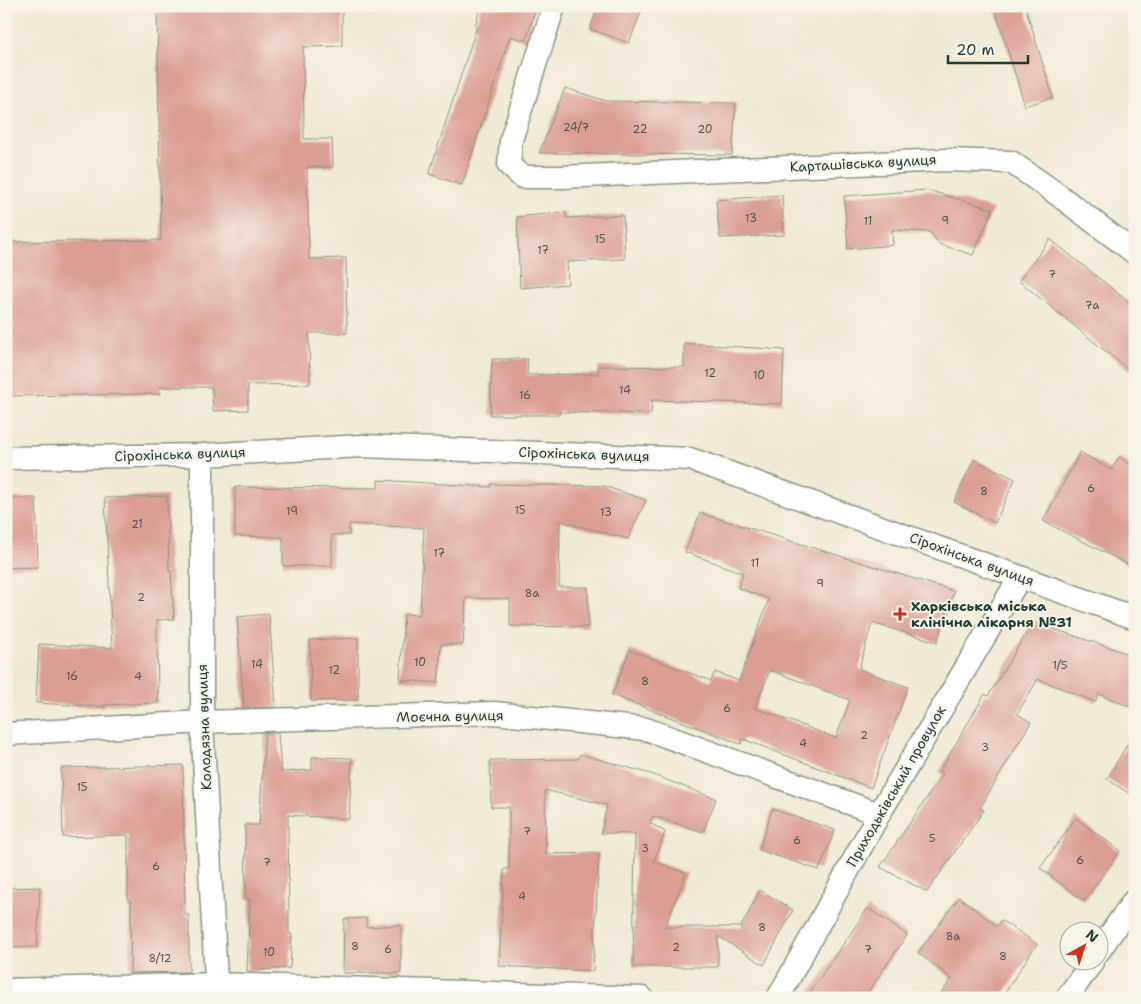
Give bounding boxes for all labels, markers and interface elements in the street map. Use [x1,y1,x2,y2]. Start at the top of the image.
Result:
scale bar [948,32,1028,64]
text: 20 m [956,40,995,60]
house number: 24/7 [563,120,589,135]
house number: 22 [633,122,647,137]
house number: 20 [697,122,713,137]
street label: Карташівська вулиця [789,150,937,176]
house number: 13 [745,211,757,226]
house number: 9 [941,213,949,228]
house number: 11 [864,214,872,229]
house number: 15 [594,232,606,247]
house number: 17 [537,243,549,258]
house number: 7 [1048,267,1056,282]
house number: 7а [1085,298,1099,313]
house number: 12 [704,366,716,381]
house number: 10 [753,368,765,383]
house number: 14 [619,383,631,398]
house number: 16 [519,388,531,403]
street label: Сірохінська вулиця [114,443,246,465]
street label: Сірохінська вулиця [518,443,650,465]
house number: 6 [1087,481,1095,496]
house number: 8 [980,484,988,499]
house number: 15 [514,503,526,518]
house number: 19 [286,504,298,519]
house number: 13 [600,505,612,520]
house number: 21 [131,517,143,532]
street label: Сірохінська вулиця [907,528,1037,590]
house number: 17 [433,546,445,561]
house number: 11 [751,556,759,571]
house number: 9 [816,576,824,591]
house number: 8а [525,586,539,601]
house number: 2 [137,590,145,605]
place label: Харківська міська клінічна лікарня №31 [911,597,1072,631]
marker: Харківська міська клінічна лікарня №31 [893,607,907,621]
house number: 10 [414,655,426,670]
house number: 14 [251,657,263,672]
house number: 1/5 [1052,658,1068,673]
house number: 12 [328,663,340,678]
street label: Колодязна вулиця [193,664,215,790]
house number: 16 [66,669,78,684]
house number: 4 [134,669,142,684]
house number: 8 [641,674,649,689]
house number: 6 [723,701,731,716]
street label: Приходьківський провулок [842,702,950,870]
street label: Моєчна вулиця [396,706,504,726]
house number: 2 [860,728,868,743]
house number: 4 [799,736,807,751]
house number: 3 [981,740,989,755]
house number: 15 [76,780,88,795]
house number: 7 [523,824,531,839]
house number: 5 [929,831,936,846]
house number: 6 [793,833,801,848]
house number: 3 [641,841,649,856]
house number: 6 [1076,853,1084,868]
house number: 7 [263,855,271,870]
house number: 6 [152,859,160,874]
house number: 4 [518,889,526,904]
house number: 8 [758,920,766,935]
north arrow [1058,922,1108,972]
text: N [1082,925,1102,946]
house number: 8а [946,929,960,944]
house number: 8 [351,939,359,954]
house number: 2 [672,940,680,955]
house number: 6 [384,942,392,957]
house number: 7 [864,942,872,957]
house number: 10 [263,945,275,960]
house number: 8 [999,949,1007,964]
house number: 8/12 [148,951,172,966]

